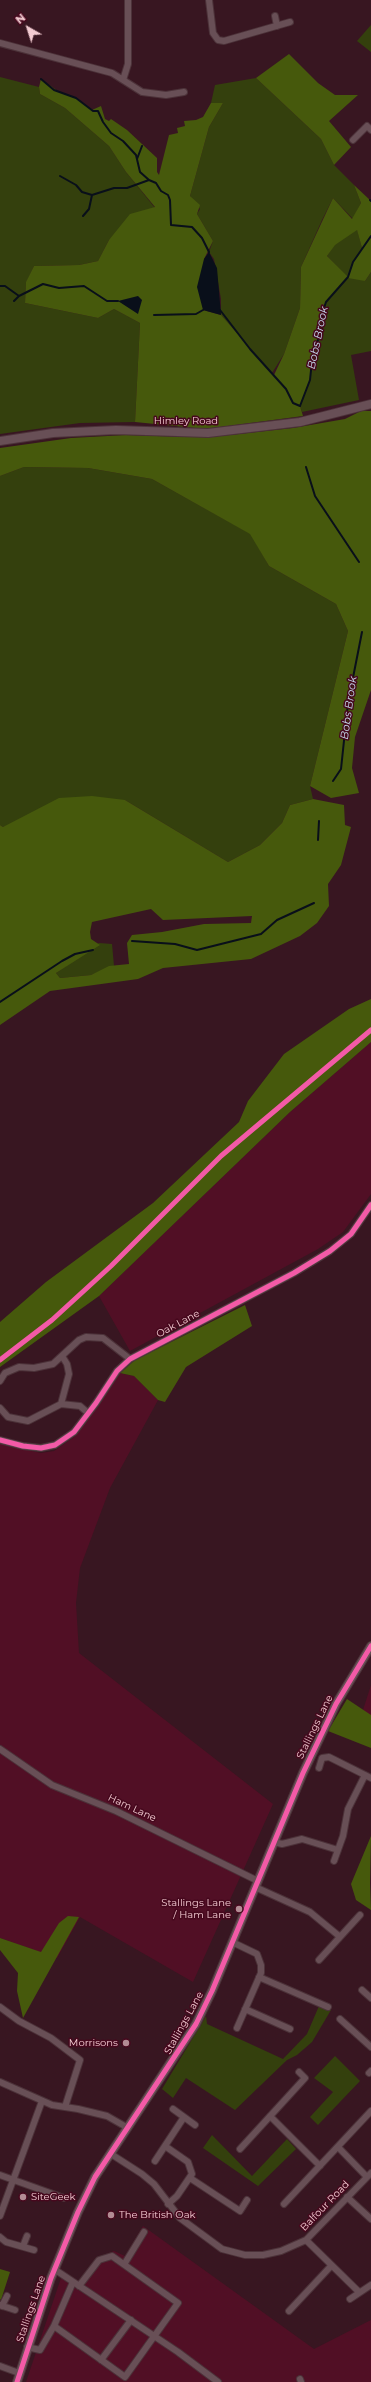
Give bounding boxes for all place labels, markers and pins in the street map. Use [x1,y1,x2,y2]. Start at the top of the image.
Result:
place label: Stallings Lane / Ham Lane [161,1897,231,1920]
marker: Stallings Lane / Ham Lane [234,1904,244,1914]
place label: Morrisons [69,2037,118,2049]
marker: Morrisons [121,2038,131,2048]
place label: SiteGeek [31,2191,75,2203]
marker: SiteGeek [18,2192,28,2202]
place label: The British Oak [119,2209,196,2221]
marker: The British Oak [106,2210,116,2220]

